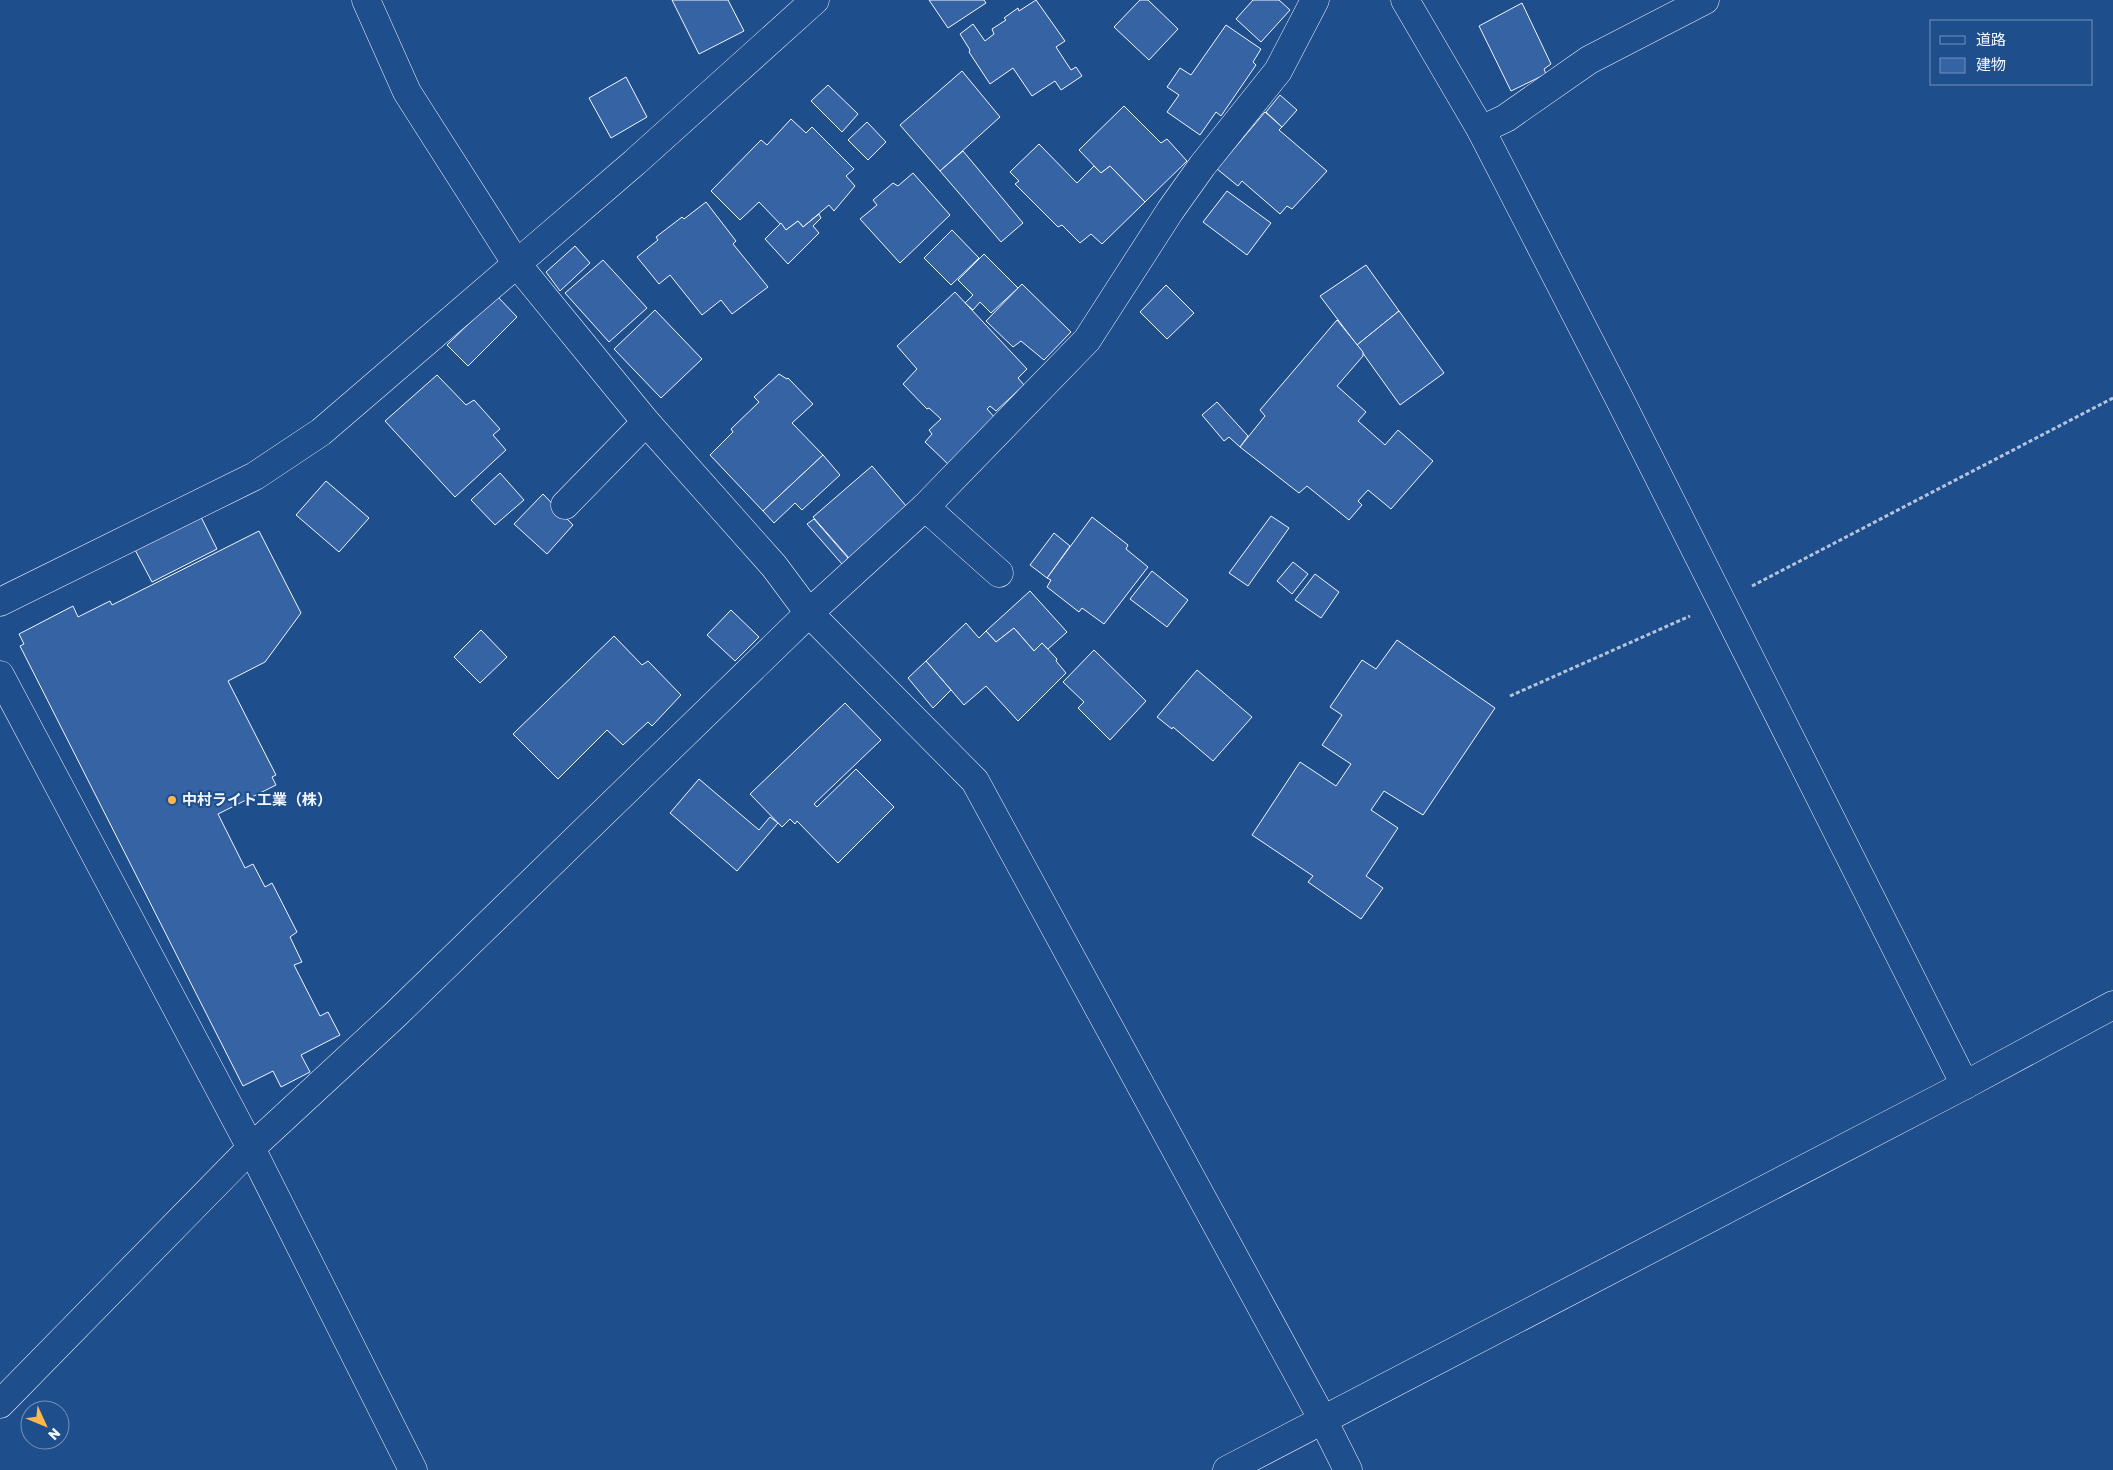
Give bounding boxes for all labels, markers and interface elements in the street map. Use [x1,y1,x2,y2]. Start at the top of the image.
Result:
legend [1930,20,2093,85]
text: 道路 [1976,31,2006,49]
text: 建物 [1976,56,2006,74]
place label: 中村ライト工業（株） [182,791,332,809]
marker: 中村ライト工業（株） [166,794,178,806]
north arrow [20,1400,70,1450]
text: N [44,1424,64,1443]

